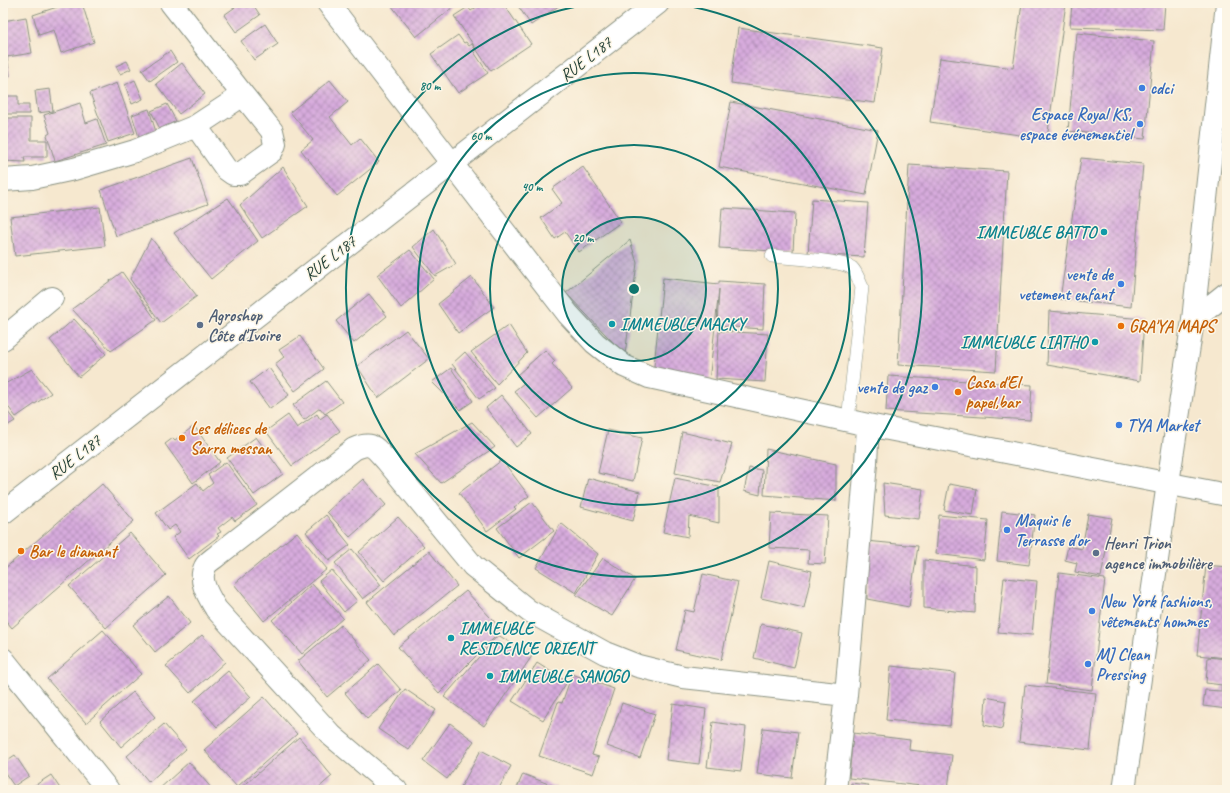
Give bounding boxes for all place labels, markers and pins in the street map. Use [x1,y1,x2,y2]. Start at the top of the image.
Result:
place label: cdci [1150,78,1176,99]
marker: cdci [1137,83,1147,93]
place label: Espace Royal KS, espace événementiel [1019,104,1135,145]
marker: Espace Royal KS, espace événementiel [1135,119,1145,129]
place label: IMMEUBLE BATTO [976,222,1098,243]
marker: IMMEUBLE BATTO [1099,227,1109,237]
place label: vente de vetement enfant [1019,264,1115,305]
marker: vente de vetement enfant [1116,279,1126,289]
centre of rings [627,282,641,296]
place label: Agroshop Côte d'Ivoire [208,305,281,346]
place label: IMMEUBLE MACKY [620,314,749,335]
place label: GRA'YA MAPS [1129,316,1218,337]
marker: IMMEUBLE MACKY [607,319,617,329]
marker: Agroshop Côte d'Ivoire [195,320,205,330]
marker: GRA'YA MAPS [1116,321,1126,331]
place label: IMMEUBLE LIATHO [960,332,1089,353]
marker: IMMEUBLE LIATHO [1090,337,1100,347]
place label: Casa d'El papel,bar [966,372,1024,413]
place label: vente de gaz [857,377,929,398]
marker: vente de gaz [930,382,940,392]
marker: Casa d'El papel,bar [953,387,963,397]
place label: TYA Market [1127,415,1201,436]
place label: Les délices de Sarra messan [190,418,273,459]
marker: TYA Market [1114,420,1124,430]
marker: Les délices de Sarra messan [177,433,187,443]
place label: Maquis le Terrasse d'or [1015,510,1091,551]
marker: Maquis le Terrasse d'or [1002,525,1012,535]
place label: Henri Trion agence immobilière [1104,533,1214,574]
place label: Bar le diamant [29,541,119,562]
marker: Bar le diamant [16,546,26,556]
marker: Henri Trion agence immobilière [1091,548,1101,558]
place label: New York fashions, vêtements hommes [1100,591,1213,632]
marker: New York fashions, vêtements hommes [1087,606,1097,616]
place label: IMMEUBLE RESIDENCE ORIENT [459,618,598,659]
marker: IMMEUBLE RESIDENCE ORIENT [446,633,456,643]
place label: MJ Clean Pressing [1096,644,1151,685]
marker: MJ Clean Pressing [1083,659,1093,669]
place label: IMMEUBLE SANOGO [498,666,631,687]
marker: IMMEUBLE SANOGO [485,671,495,681]

